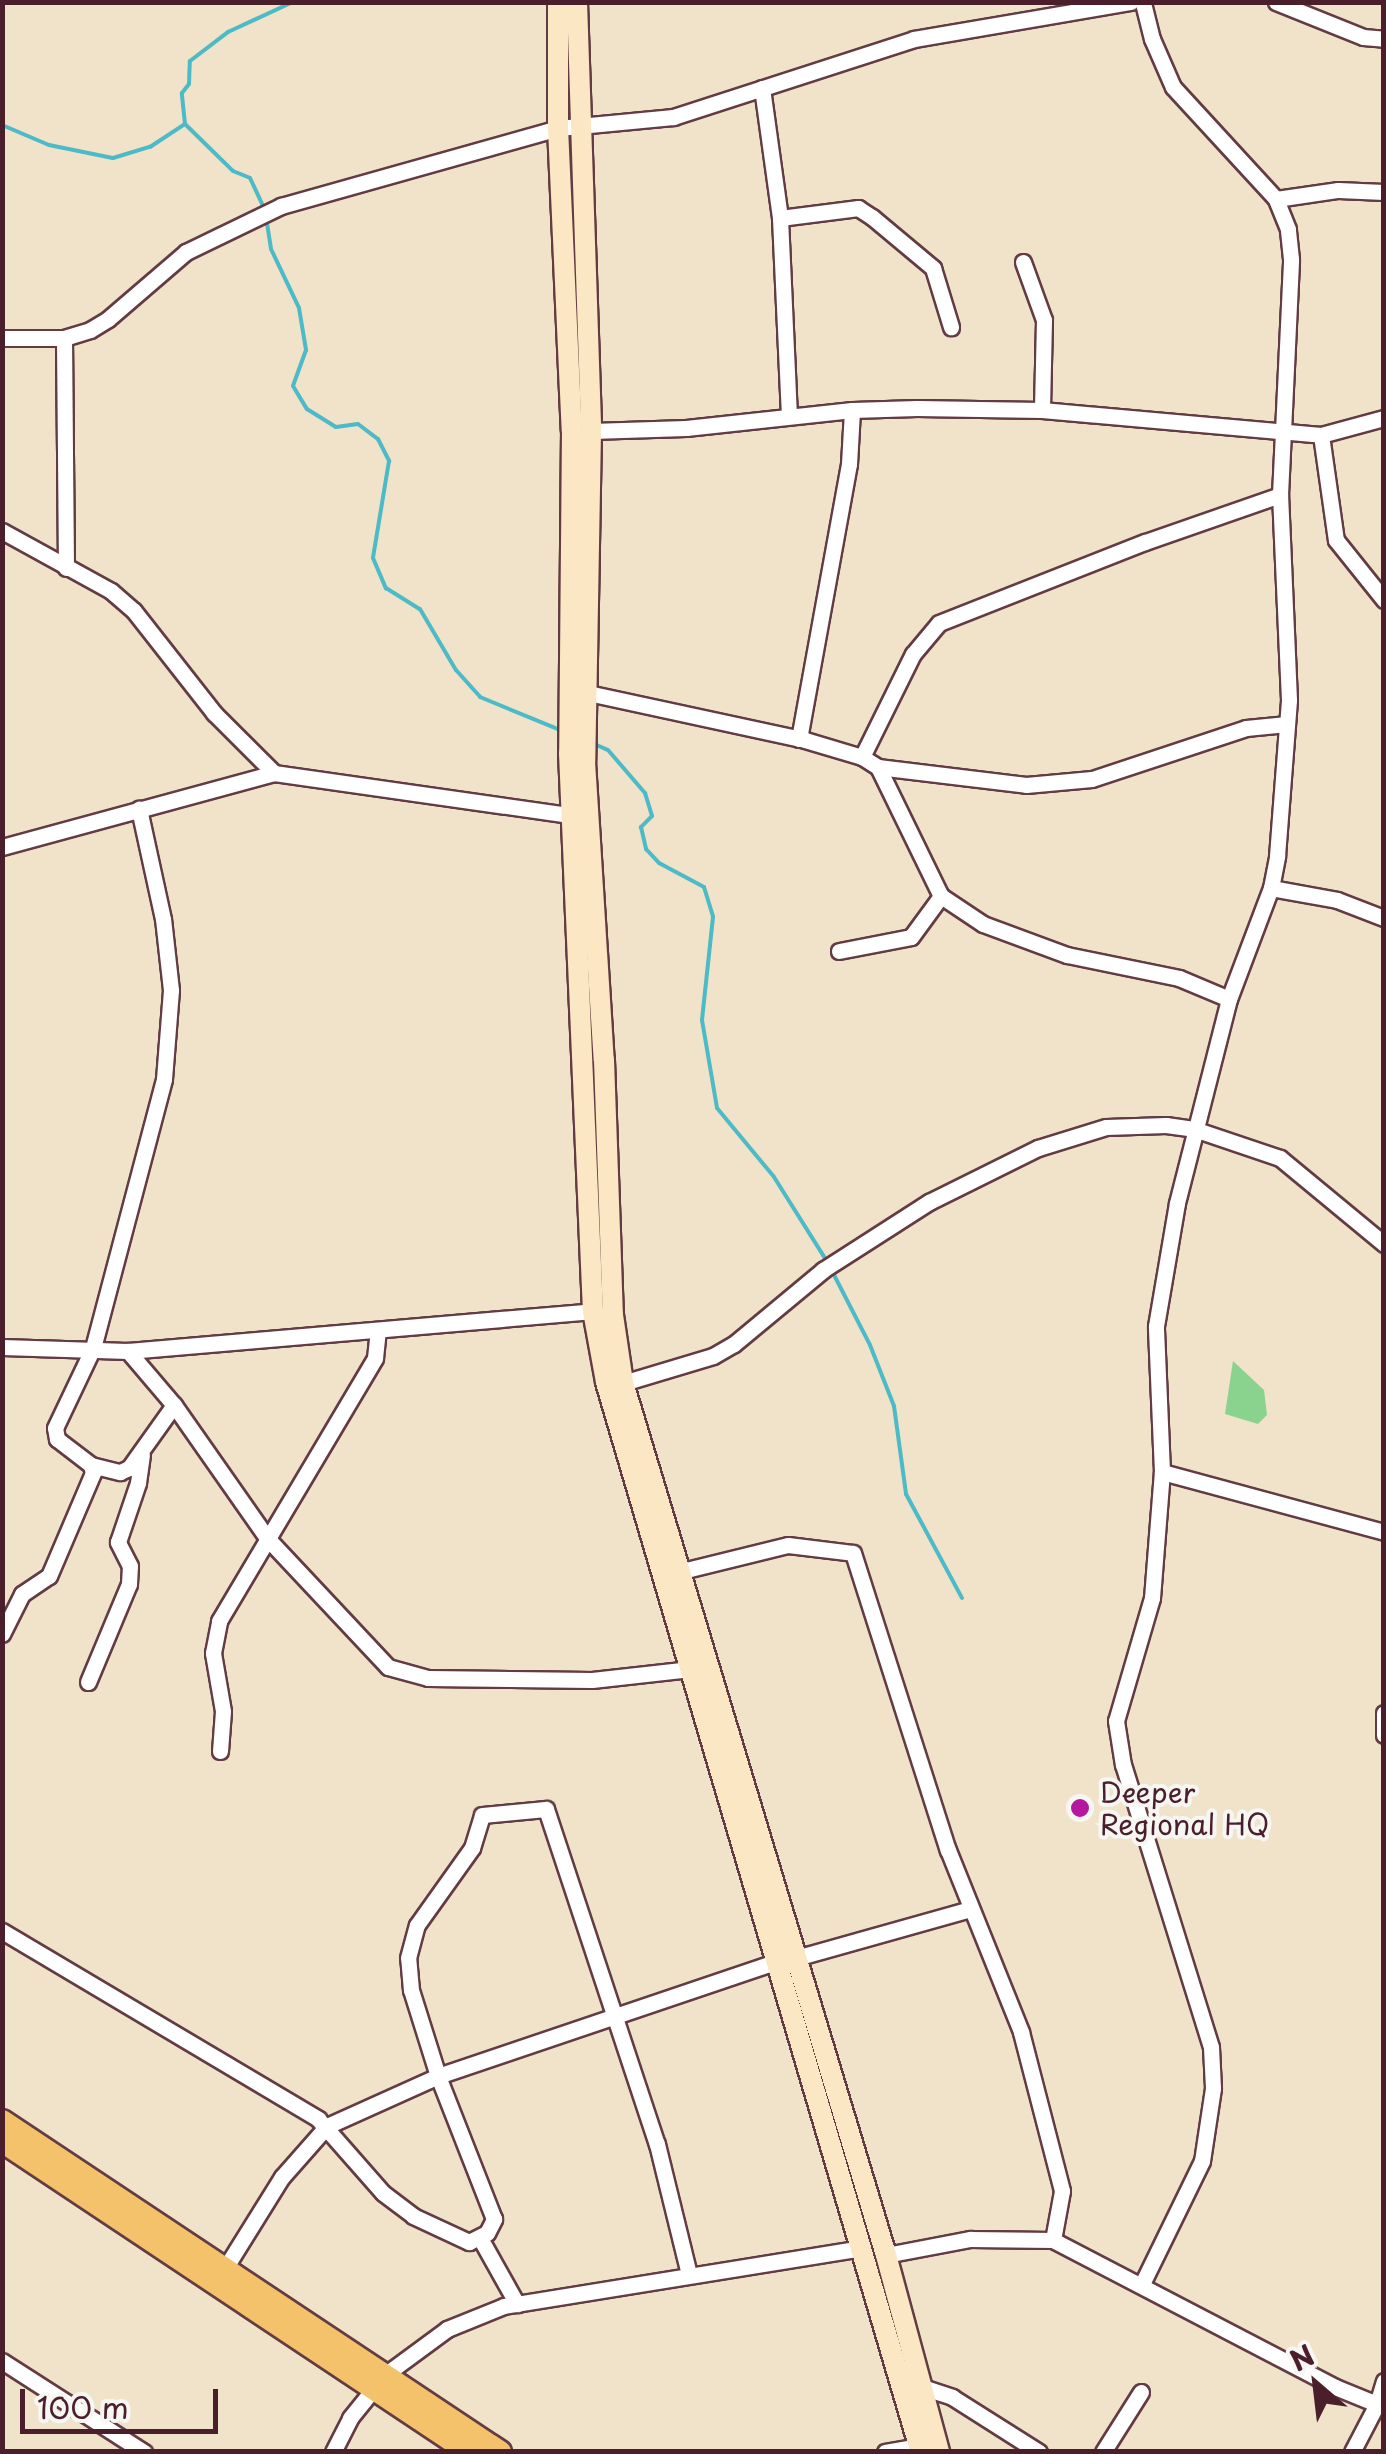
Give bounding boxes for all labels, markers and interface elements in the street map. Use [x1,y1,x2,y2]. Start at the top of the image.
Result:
place label: Deeper Regional HQ [1100,1775,1268,1841]
marker: Deeper Regional HQ [1069,1797,1091,1819]
text: N [1282,2333,1322,2381]
north arrow [1266,2334,1366,2434]
scale bar [25,2369,222,2431]
text: 100 m [37,2384,129,2429]

